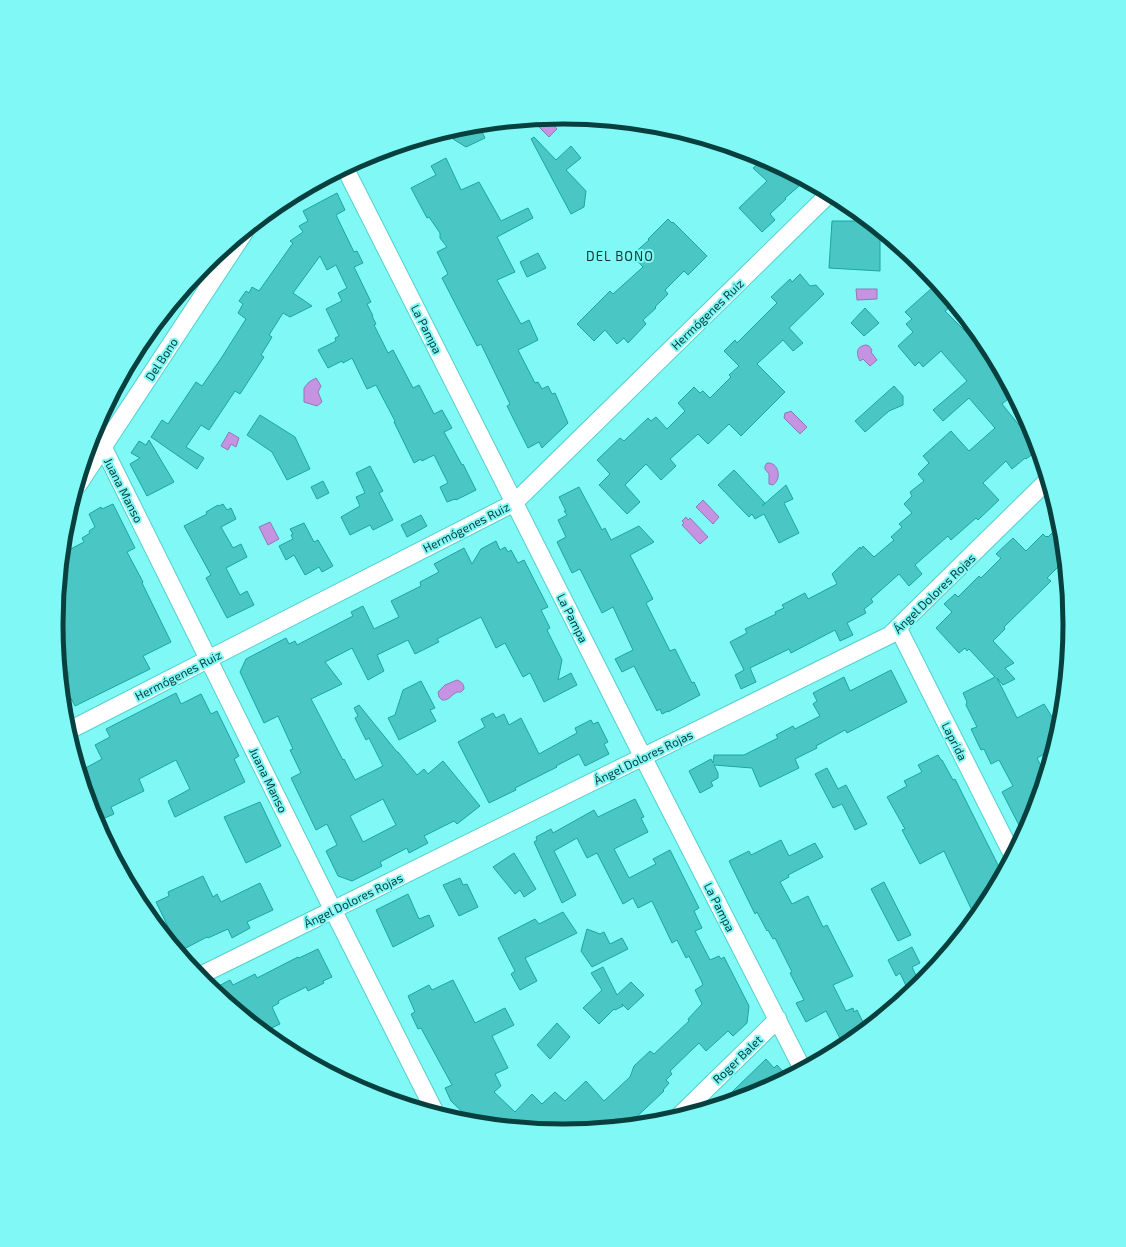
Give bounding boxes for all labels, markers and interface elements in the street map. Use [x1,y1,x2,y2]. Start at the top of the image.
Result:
district label: DEL BONO [586,248,654,264]
street label: Hermógenes Ruiz [668,276,746,352]
street label: La Pampa [409,302,445,356]
street label: Del Bono [142,335,180,383]
street label: Juana Manso [102,455,146,525]
street label: Hermógenes Ruiz [420,499,512,555]
street label: Ángel Dolores Rojas [890,550,979,636]
street label: La Pampa [555,591,591,645]
street label: Hermógenes Ruiz [132,647,224,703]
street label: Laprida [939,720,971,762]
street label: Ángel Dolores Rojas [591,727,695,788]
street label: Juana Manso [247,745,291,815]
street label: Ángel Dolores Rojas [301,870,405,931]
street label: La Pampa [702,880,738,934]
street label: Roger Balet [709,1032,765,1086]

